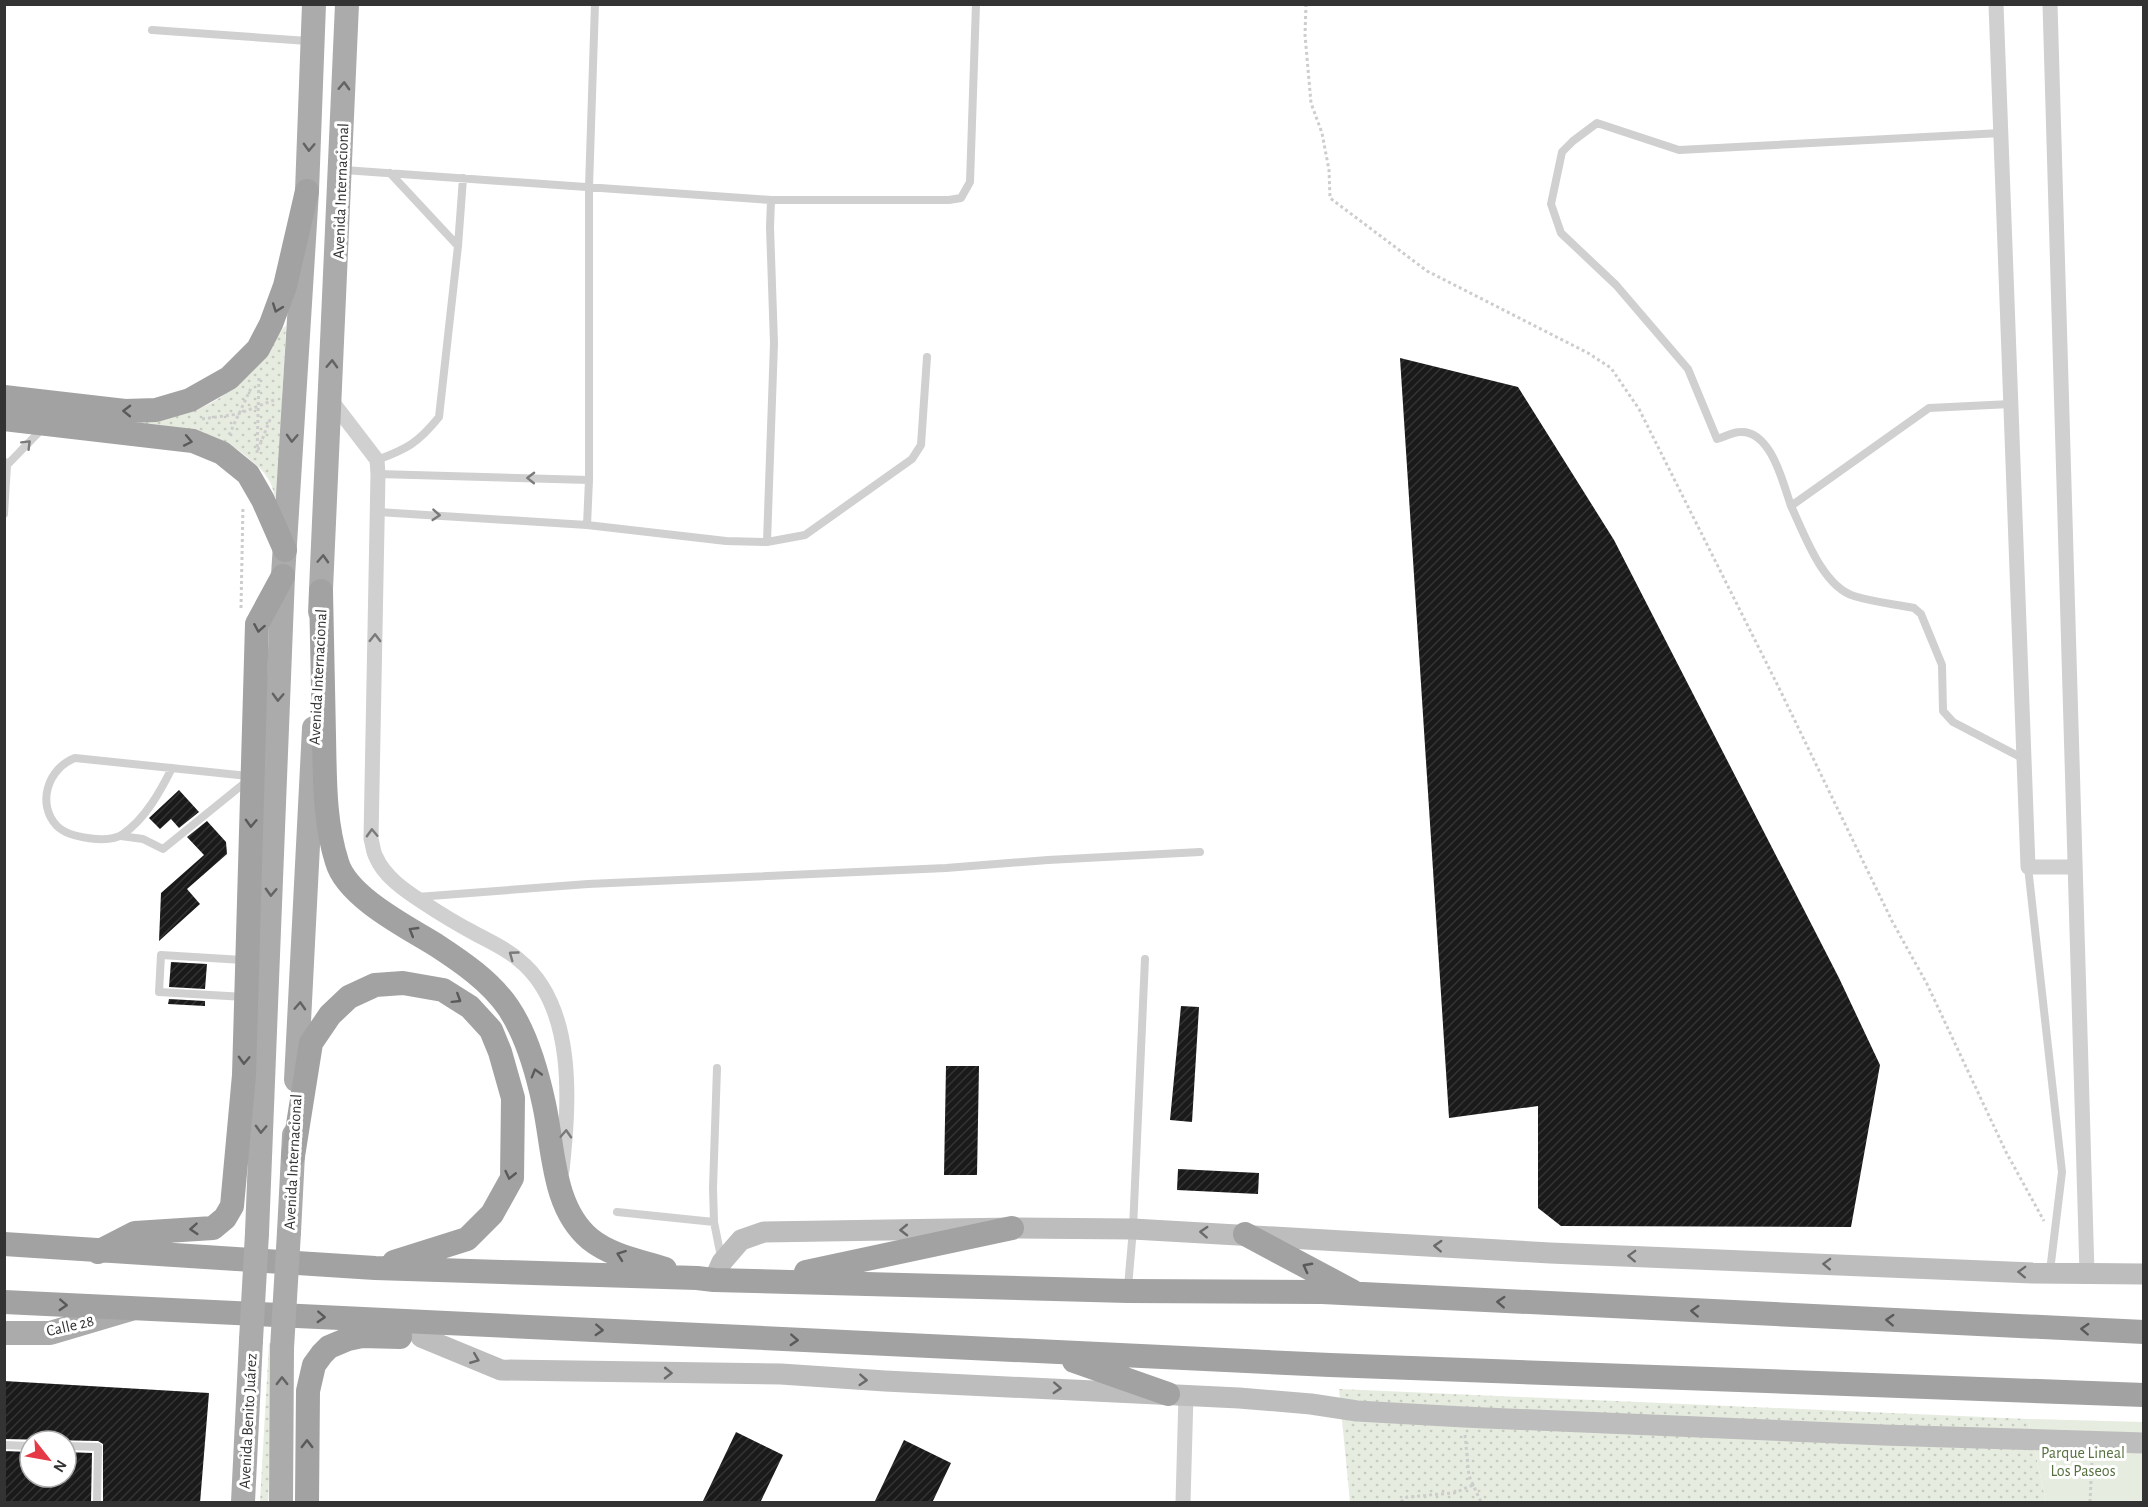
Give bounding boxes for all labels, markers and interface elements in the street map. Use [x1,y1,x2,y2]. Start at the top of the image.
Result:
one-way arrow [338,81,350,90]
street label: Avenida Internacional [331,123,351,259]
one-way arrow [302,142,315,151]
one-way arrow [271,303,284,313]
one-way arrow [326,360,339,369]
one-way arrow [123,404,132,417]
one-way arrow [285,433,298,442]
one-way arrow [182,434,192,447]
one-way arrow [20,441,31,451]
one-way arrow [526,472,535,484]
one-way arrow [432,509,441,522]
one-way arrow [316,555,329,564]
street label: Avenida Internacional [306,609,330,745]
one-way arrow [253,623,266,633]
one-way arrow [369,634,381,643]
one-way arrow [272,693,285,702]
one-way arrow [245,818,258,827]
one-way arrow [366,829,378,838]
one-way arrow [264,888,277,897]
one-way arrow [409,927,419,939]
one-way arrow [508,951,519,962]
one-way arrow [451,992,462,1003]
one-way arrow [294,1001,307,1010]
one-way arrow [238,1055,251,1064]
one-way arrow [531,1068,543,1079]
street label: Avenida Internacional [281,1094,305,1230]
one-way arrow [255,1125,268,1134]
one-way arrow [559,1130,572,1139]
one-way arrow [504,1170,517,1180]
one-way arrow [190,1222,199,1235]
one-way arrow [900,1224,909,1236]
one-way arrow [1200,1226,1209,1239]
one-way arrow [1433,1240,1442,1253]
one-way arrow [616,1250,627,1263]
one-way arrow [1628,1250,1637,1263]
one-way arrow [1823,1258,1832,1271]
one-way arrow [1303,1263,1314,1274]
one-way arrow [2018,1266,2027,1279]
one-way arrow [1496,1295,1505,1308]
one-way arrow [58,1299,67,1312]
one-way arrow [1691,1304,1700,1317]
one-way arrow [316,1311,325,1324]
street label: Calle 28 [45,1313,96,1339]
one-way arrow [1886,1313,1895,1326]
one-way arrow [2081,1323,2090,1335]
one-way arrow [595,1324,604,1337]
one-way arrow [790,1334,799,1347]
street label: Avenida Benito Juárez [236,1352,260,1489]
one-way arrow [469,1352,480,1364]
one-way arrow [663,1366,672,1379]
one-way arrow [858,1373,867,1386]
one-way arrow [275,1377,288,1386]
one-way arrow [1053,1382,1062,1395]
north arrow [18,1429,78,1489]
one-way arrow [301,1440,313,1449]
park label: Parque Lineal Los Paseos [2041,1445,2125,1479]
text: N [50,1457,70,1475]

